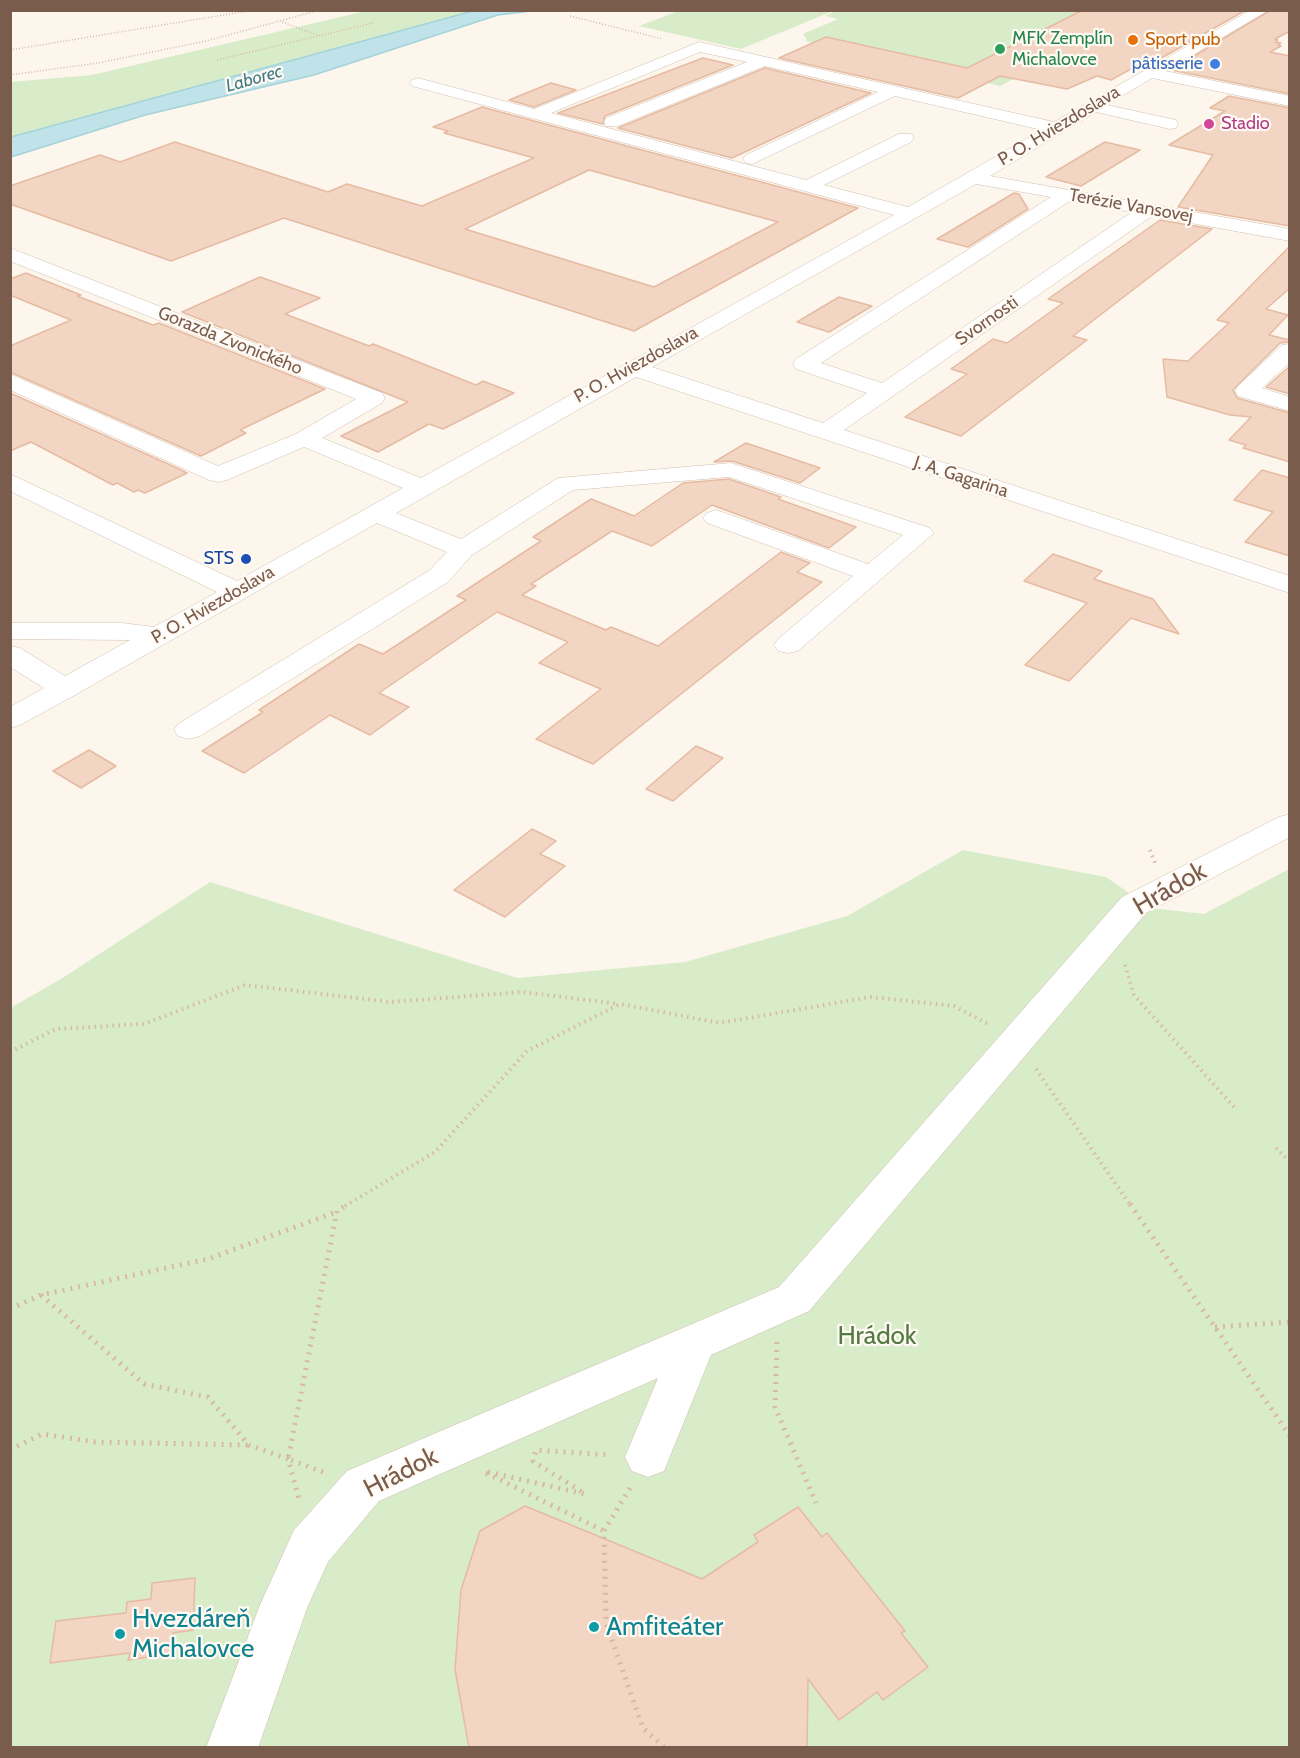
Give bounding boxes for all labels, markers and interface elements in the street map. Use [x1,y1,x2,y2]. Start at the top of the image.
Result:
place label: MFK Zemplín Michalovce [1012,28,1113,70]
place label: Sport pub [1145,29,1221,51]
marker: Sport pub [1126,33,1140,47]
marker: MFK Zemplín Michalovce [993,42,1007,56]
place label: pâtisserie [1132,53,1203,75]
marker: pâtisserie [1208,57,1222,71]
water label: Laborec [223,61,285,97]
street label: P. O. Hviezdoslava [994,81,1124,171]
place label: Stadio [1221,113,1270,135]
marker: Stadio [1202,117,1216,131]
street label: Terézie Vansovej [1067,184,1195,228]
street label: Svornosti [951,292,1023,350]
street label: Gorazda Zvonického [155,302,305,380]
street label: P. O. Hviezdoslava [570,322,702,408]
street label: J. A. Gagarina [911,452,1011,502]
place label: STS [203,548,234,570]
marker: STS [239,552,253,566]
street label: P. O. Hviezdoslava [148,561,278,649]
street label: Hrádok [1128,856,1212,922]
park label: Hrádok [837,1320,917,1352]
street label: Hrádok [359,1441,443,1505]
place label: Hvezdáreň Michalovce [132,1603,254,1664]
place label: Amfiteáter [606,1611,723,1643]
marker: Amfiteáter [587,1620,601,1634]
marker: Hvezdáreň Michalovce [113,1627,127,1641]

